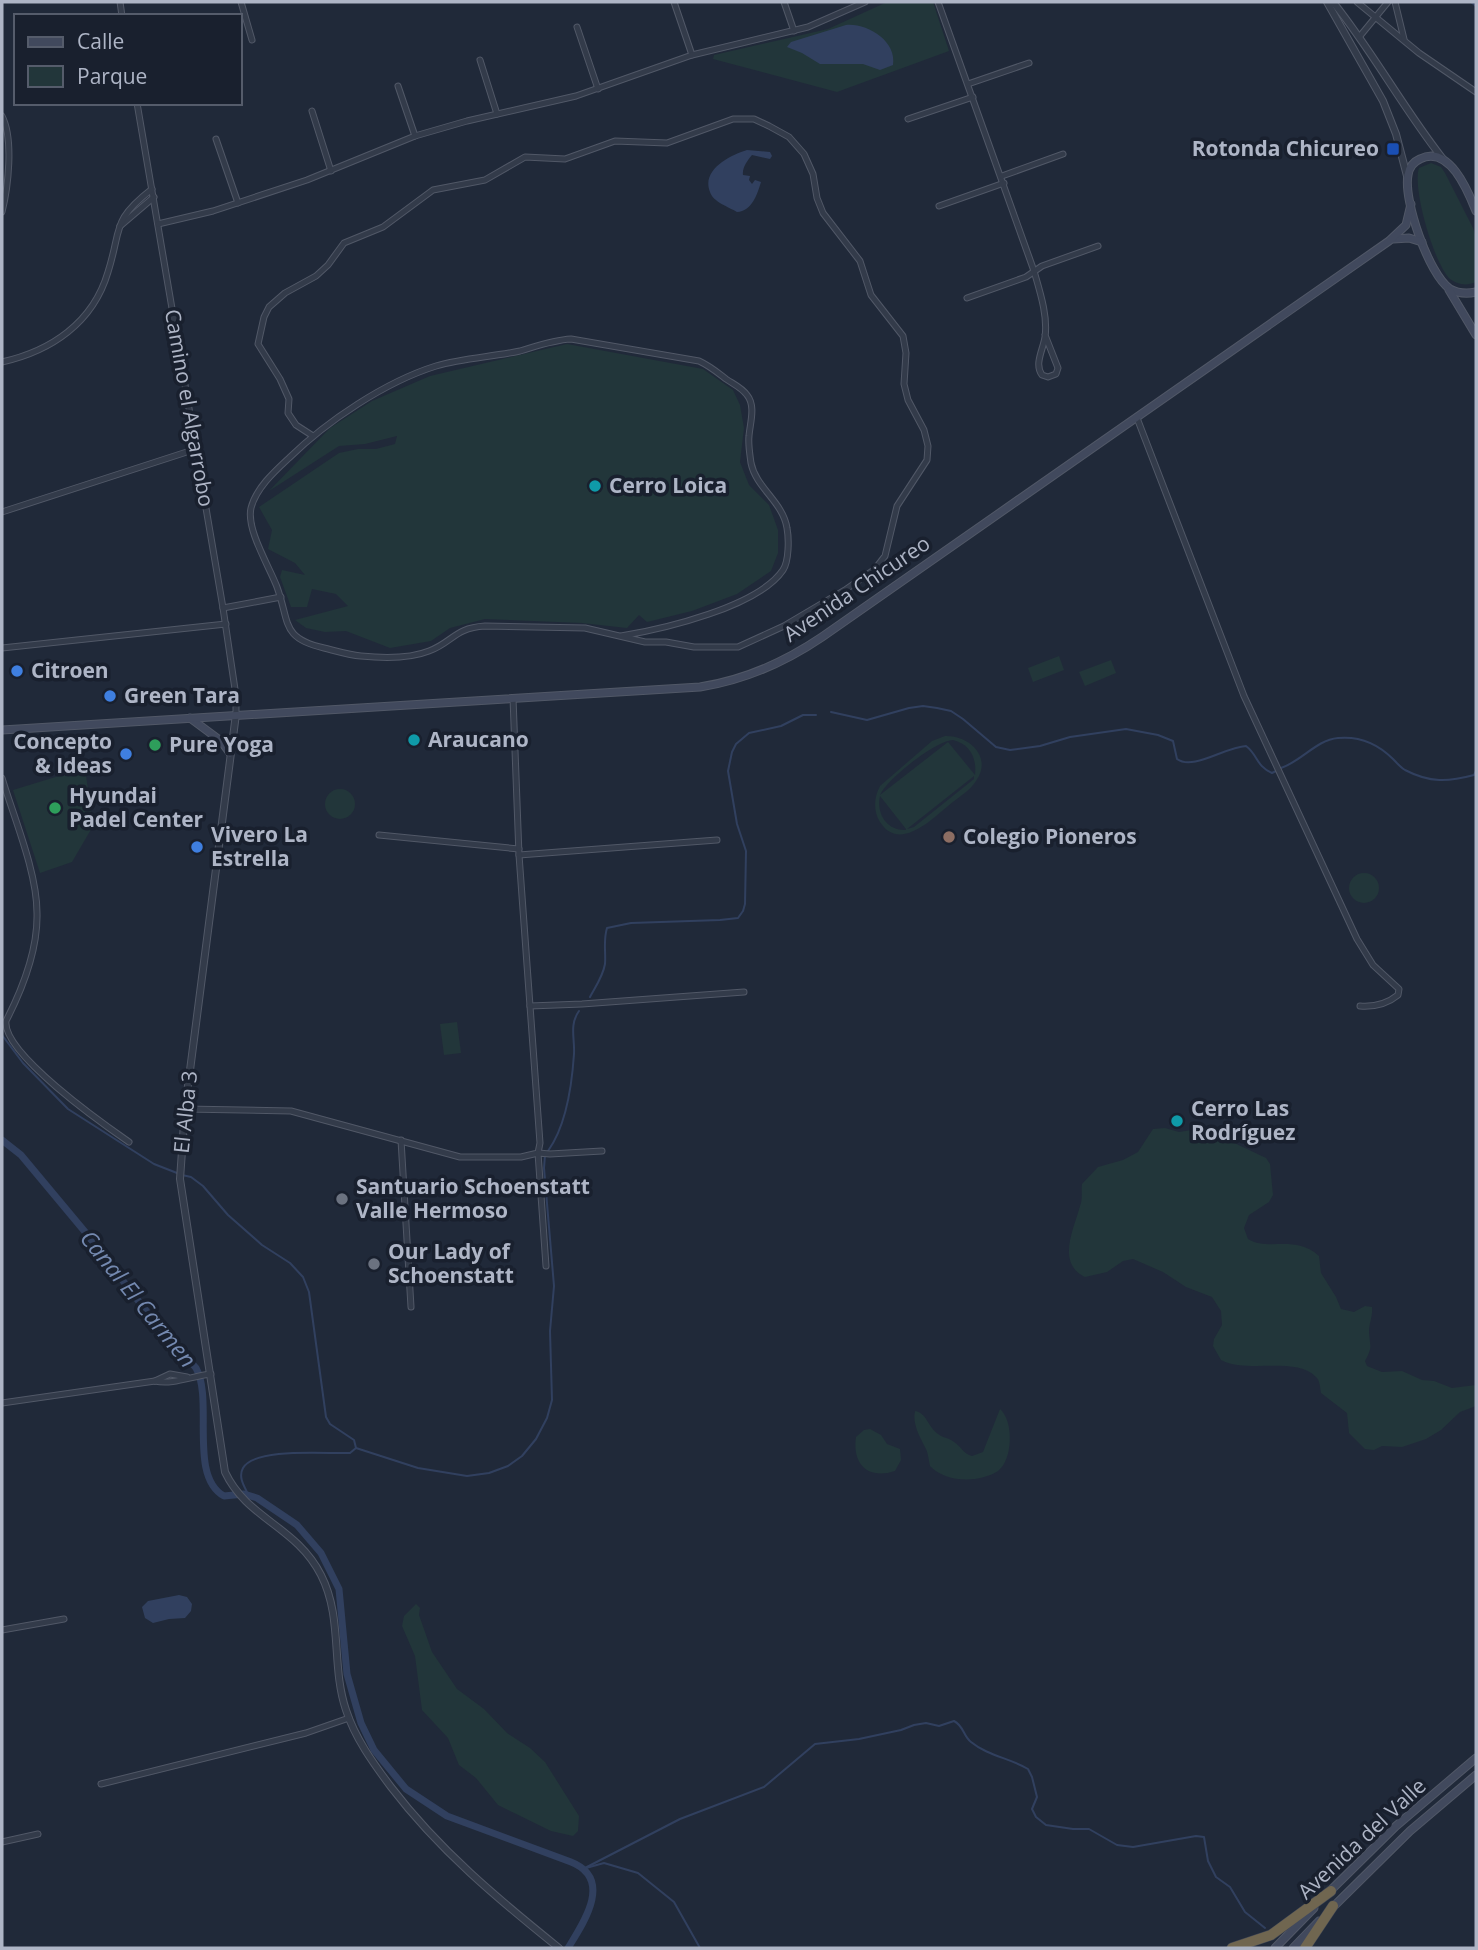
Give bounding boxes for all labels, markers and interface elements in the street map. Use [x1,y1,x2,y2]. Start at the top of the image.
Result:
legend [14,14,242,105]
text: Calle [77,27,124,55]
text: Parque [77,62,147,90]
place label: Rotonda Chicureo [1192,134,1379,162]
marker: Rotonda Chicureo [1385,141,1401,157]
street label: Camino el Algarrobo [159,307,221,509]
place label: Cerro Loica [609,471,727,499]
marker: Cerro Loica [587,478,603,494]
street label: Avenida Chicureo [778,529,935,648]
place label: Citroen [31,656,109,684]
marker: Citroen [9,663,25,679]
place label: Green Tara [124,681,240,709]
marker: Green Tara [102,688,118,704]
place label: Araucano [428,725,529,753]
place label: Concepto & Ideas [13,727,112,779]
place label: Pure Yoga [169,730,274,758]
marker: Araucano [406,732,422,748]
marker: Pure Yoga [147,737,163,753]
marker: Concepto & Ideas [118,746,134,762]
place label: Hyundai Padel Center [69,781,204,833]
marker: Hyundai Padel Center [47,800,63,816]
place label: Vivero La Estrella [211,820,308,872]
place label: Colegio Pioneros [963,822,1137,850]
marker: Colegio Pioneros [941,829,957,845]
marker: Vivero La Estrella [189,839,205,855]
street label: El Alba 3 [167,1069,203,1155]
place label: Cerro Las Rodríguez [1191,1094,1295,1146]
marker: Cerro Las Rodríguez [1169,1113,1185,1129]
place label: Santuario Schoenstatt Valle Hermoso [356,1172,590,1224]
marker: Santuario Schoenstatt Valle Hermoso [334,1191,350,1207]
water label: Canal El Carmen [73,1223,204,1374]
place label: Our Lady of Schoenstatt [388,1237,514,1289]
marker: Our Lady of Schoenstatt [366,1256,382,1272]
street label: Avenida del Valle [1291,1772,1431,1905]

